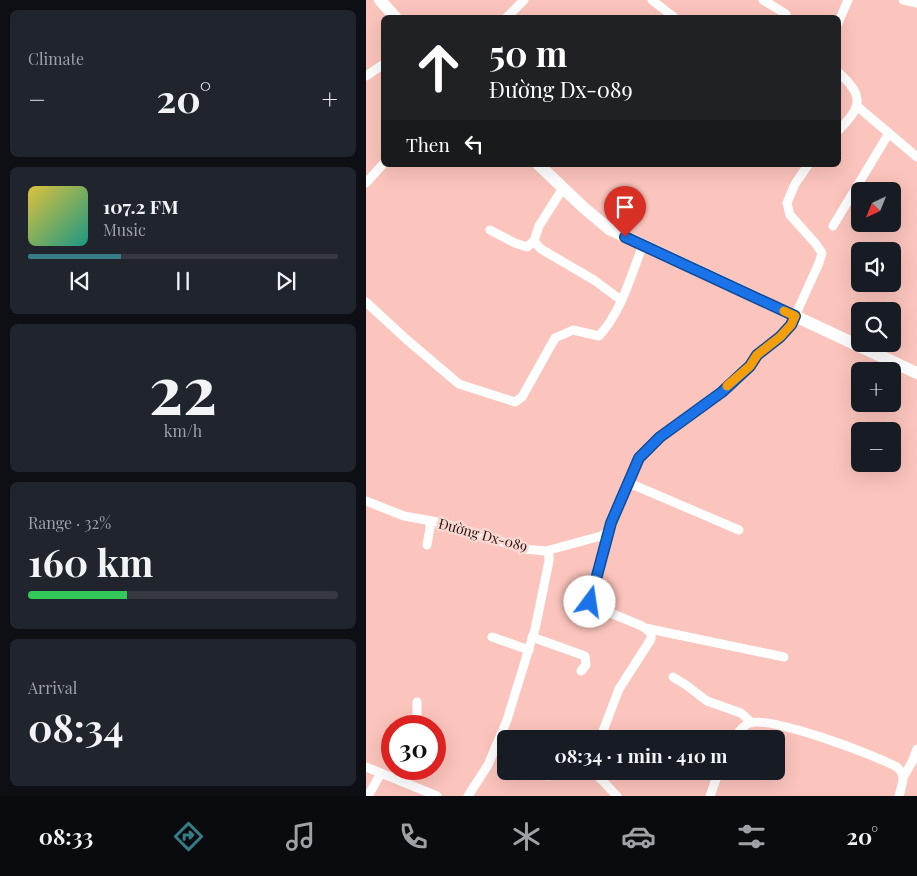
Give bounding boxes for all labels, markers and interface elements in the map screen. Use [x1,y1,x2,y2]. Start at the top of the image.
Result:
text: 50 m [489,29,567,76]
icon: ahead [406,35,471,100]
text: Climate [28,48,84,69]
text: 20° [156,72,211,123]
text: Đường Dx-089 [489,74,633,104]
text: − [28,80,46,117]
text: + [322,80,338,117]
icon: left [460,130,488,158]
text: Then [406,131,450,157]
north arrow [851,182,901,232]
map controls [851,182,901,472]
pin [604,186,646,237]
text: 107.2 FM [103,193,179,219]
icon: arrive [611,193,639,221]
text: Music [103,219,146,240]
button: sound [851,242,901,292]
icon: previous [66,267,94,295]
icon: pause [169,267,197,295]
icon: next [272,267,300,295]
button: search [851,302,901,352]
text: 22 [149,344,217,430]
button: + [851,362,901,412]
text: km/h [164,420,202,441]
button: − [851,422,901,472]
text: Range · 32% [28,512,111,533]
street label: Đường Dx-089 [437,514,530,556]
text: 160 km [28,536,153,587]
position arrow [563,575,615,627]
text: Arrival [28,677,77,698]
text: 08:34 [28,701,123,752]
speed limit sign: 30 [381,715,446,780]
text: 08:34 · 1 min · 410 m [554,742,728,768]
icon: directions [171,819,206,854]
icon: music [283,819,318,854]
icon: phone [396,819,431,854]
icon: climate [509,819,544,854]
icon: car [621,819,656,854]
icon: filters [734,819,769,854]
text: 08:33 [39,821,93,851]
text: 20° [846,821,878,851]

